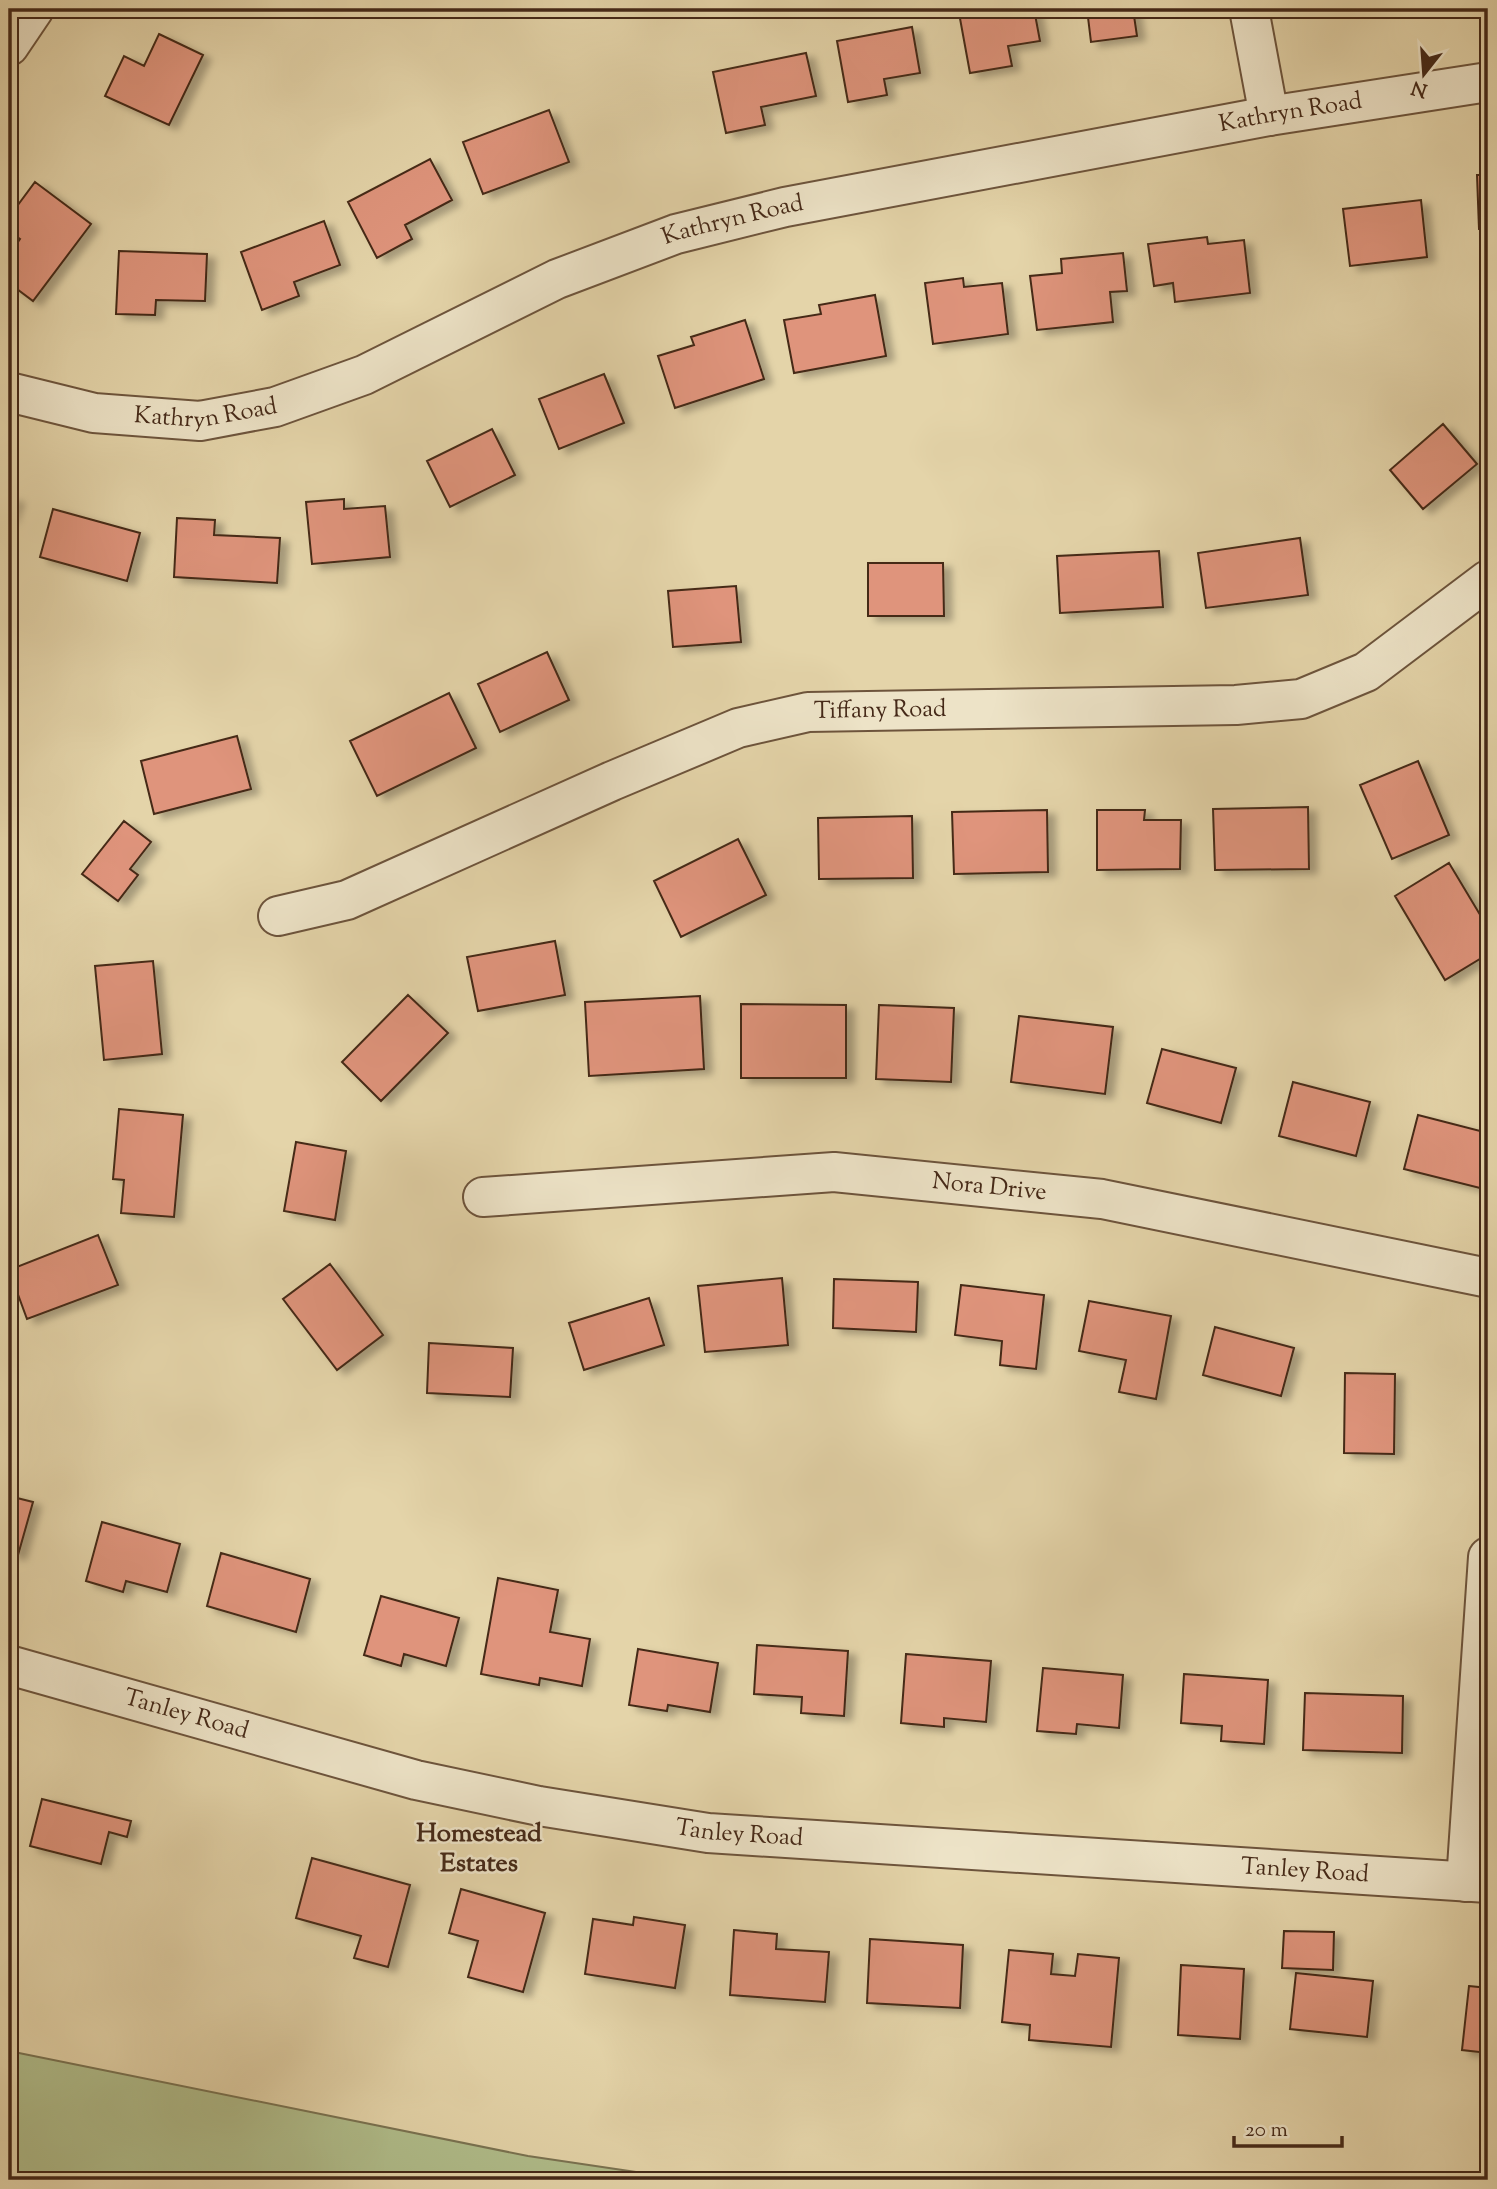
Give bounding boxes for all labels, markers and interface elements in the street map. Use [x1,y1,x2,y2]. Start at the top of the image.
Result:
north arrow [1388,38,1458,108]
text: N [1409,73,1431,103]
street label: Kathryn Road [1216,85,1365,142]
street label: Kathryn Road [657,187,807,255]
street label: Kathryn Road [133,390,281,438]
street label: Tiffany Road [814,693,947,729]
street label: Nora Drive [930,1165,1048,1210]
street label: Tanley Road [120,1681,253,1749]
street label: Tanley Road [673,1811,805,1856]
district label: Homestead Estates [416,1816,542,1883]
street label: Tanley Road [1240,1850,1371,1892]
scale bar [1234,2105,1343,2149]
text: 20 m [1245,2116,1288,2146]

